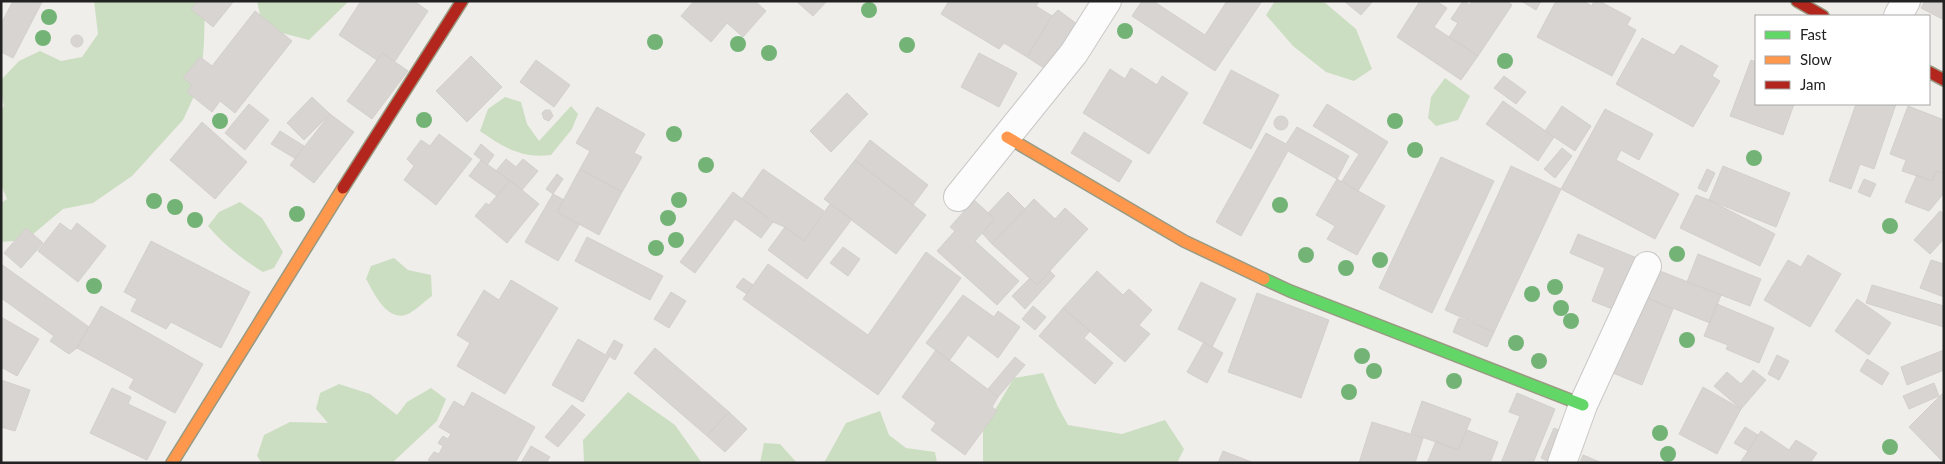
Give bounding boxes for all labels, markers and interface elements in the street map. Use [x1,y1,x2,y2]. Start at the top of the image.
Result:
legend [1755,15,1930,105]
text: Fast [1800,25,1827,43]
text: Slow [1800,50,1832,68]
text: Jam [1800,75,1826,93]

